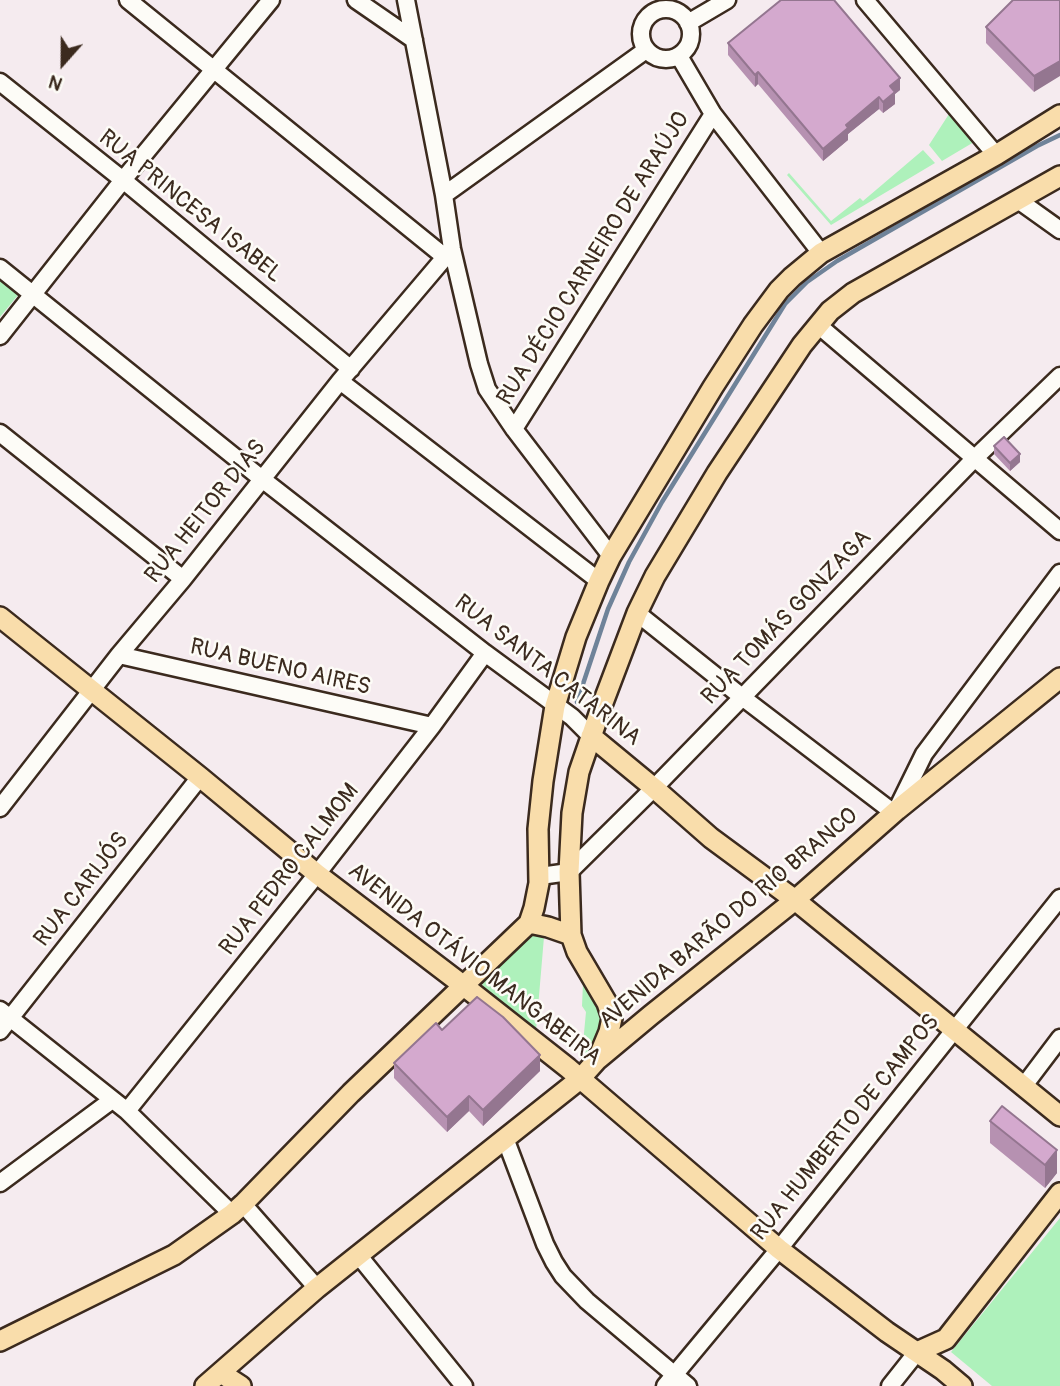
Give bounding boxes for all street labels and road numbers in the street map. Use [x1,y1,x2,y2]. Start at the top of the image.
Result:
street label: RUA DÉCIO CARNEIRO DE ARAÚJO [492,107,696,411]
street label: RUA PRINCESA ISABEL [93,124,287,290]
street label: RUA HEITOR DIAS [140,435,272,589]
street label: RUA TOMÁS GONZAGA [696,525,878,711]
street label: RUA SANTA CATARINA [448,590,646,752]
street label: RUA BUENO AIRES [187,634,373,702]
street label: RUA PEDRO CALMOM [214,779,366,961]
street label: AVENIDA BARÃO DO RIO BRANCO [594,803,864,1035]
street label: RUA CARIJÓS [29,827,135,953]
street label: AVENIDA OTÁVIO MANGABEIRA [342,858,606,1072]
street label: RUA HUMBERTO DE CAMPOS [746,1009,946,1247]

